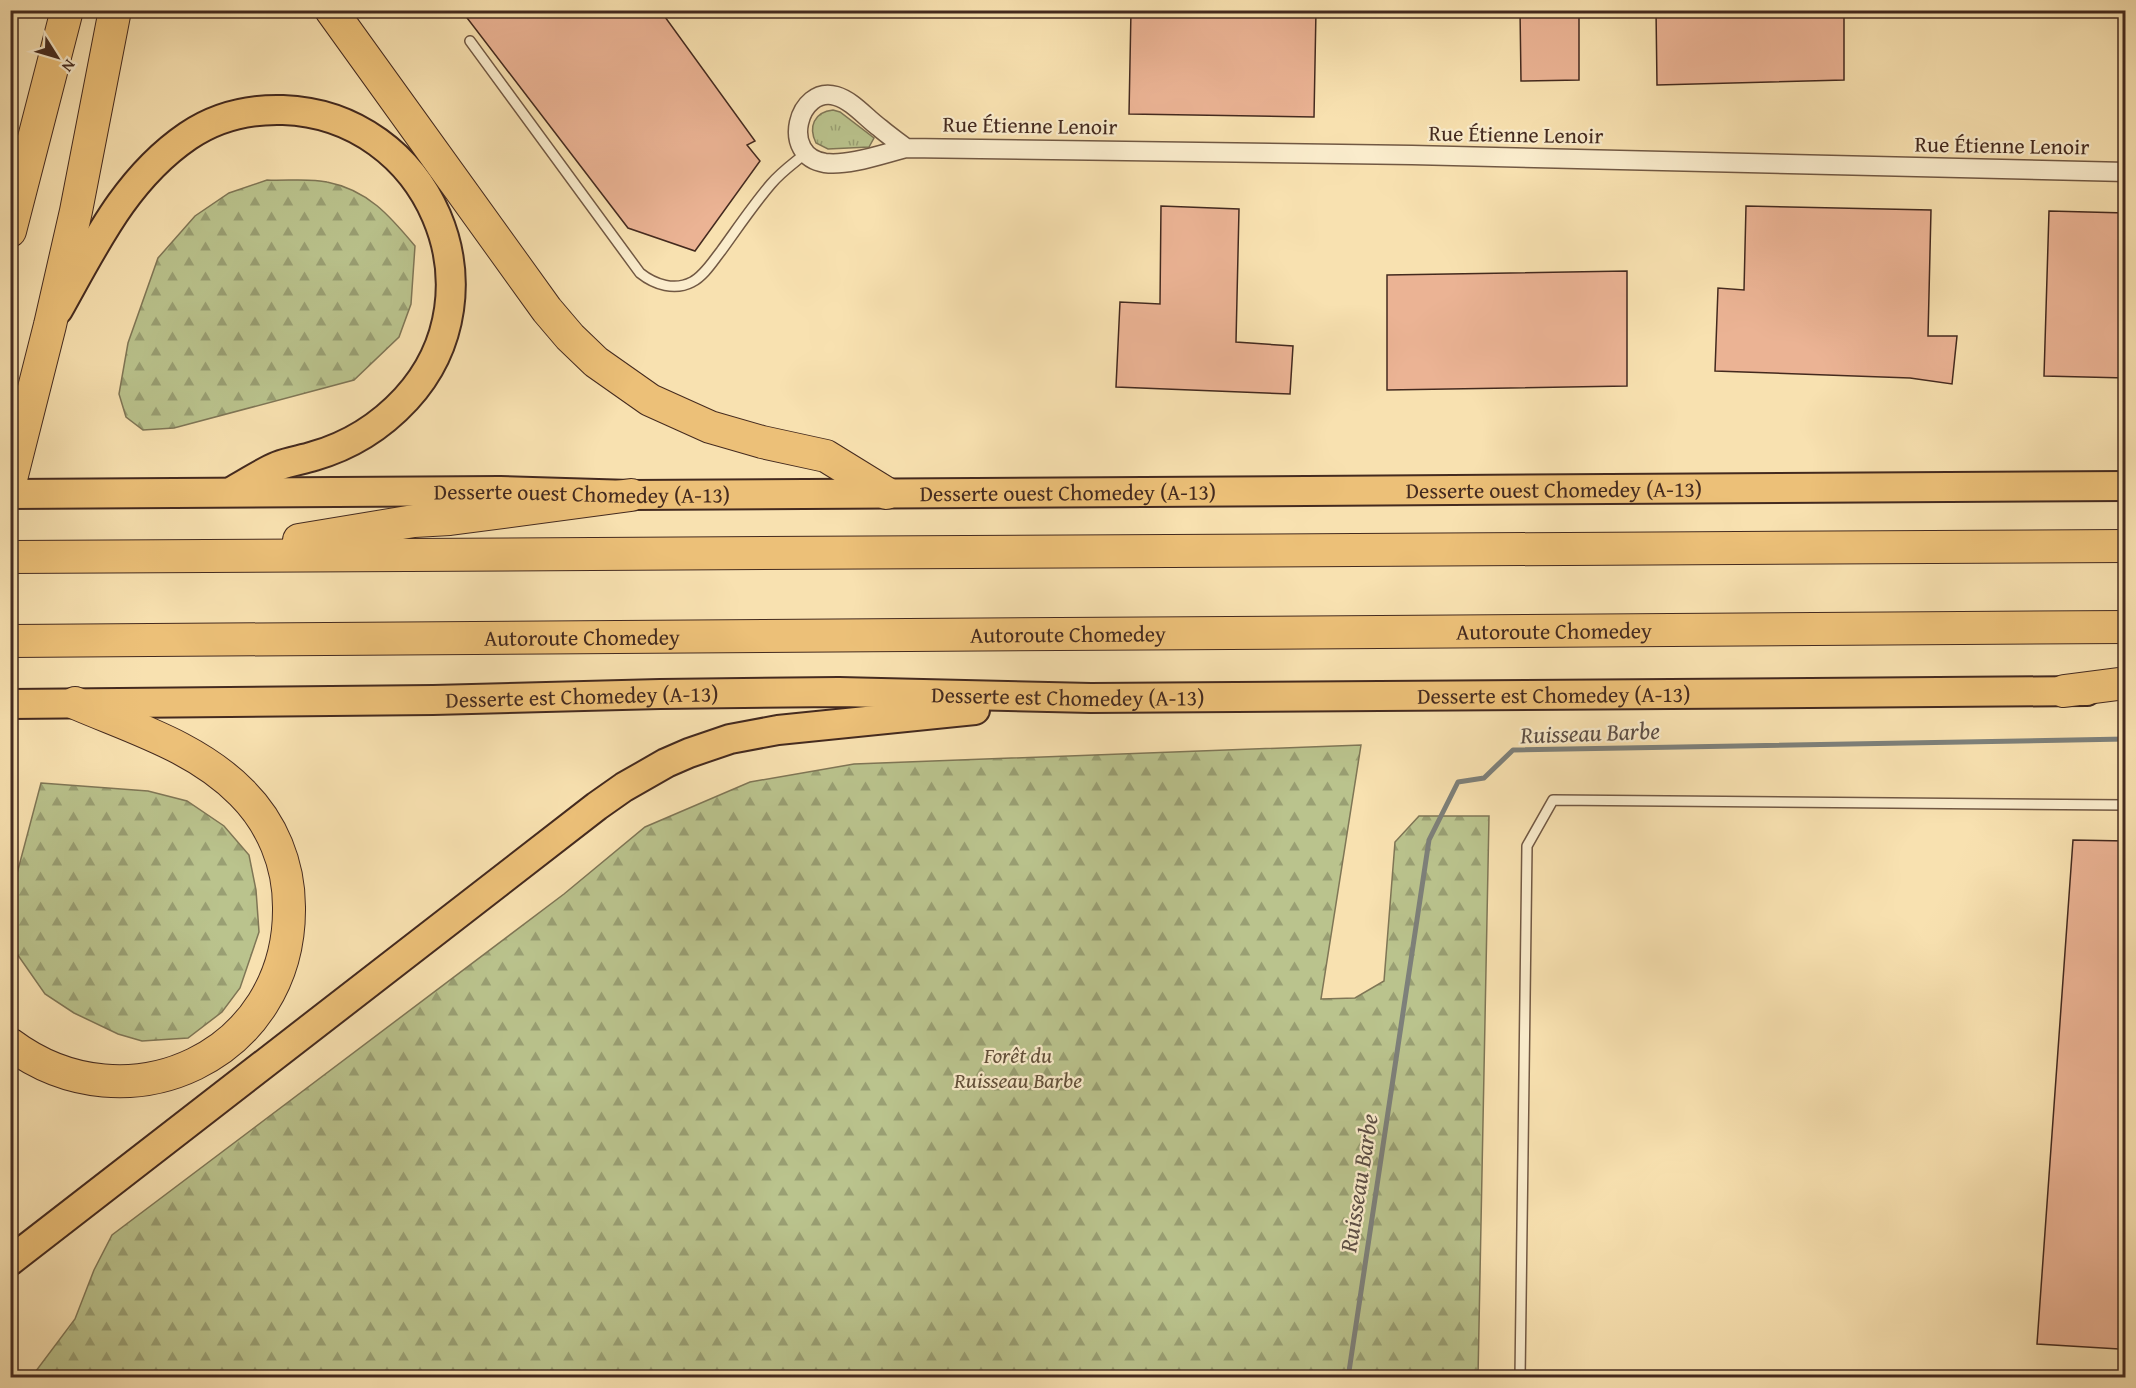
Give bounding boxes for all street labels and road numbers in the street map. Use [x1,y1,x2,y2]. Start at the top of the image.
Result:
street label: Rue Étienne Lenoir [942,107,1118,143]
street label: Rue Étienne Lenoir [1428,116,1604,152]
street label: Rue Étienne Lenoir [1914,127,2090,163]
street label: Desserte ouest Chomedey (A-13) [1406,473,1702,506]
street label: Desserte ouest Chomedey (A-13) [434,475,730,511]
street label: Desserte ouest Chomedey (A-13) [920,475,1216,509]
street label: Autoroute Chomedey [1456,614,1652,647]
street label: Autoroute Chomedey [970,617,1166,651]
street label: Autoroute Chomedey [484,621,680,654]
street label: Desserte est Chomedey (A-13) [445,677,719,716]
street label: Desserte est Chomedey (A-13) [931,678,1205,714]
street label: Desserte est Chomedey (A-13) [1417,678,1691,712]

